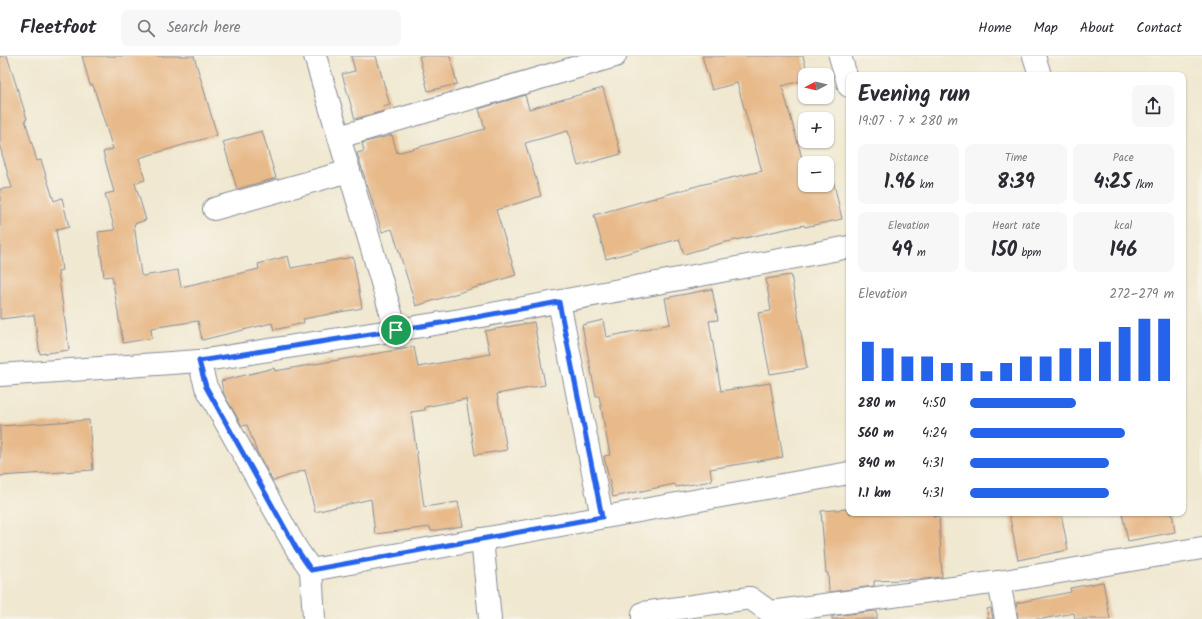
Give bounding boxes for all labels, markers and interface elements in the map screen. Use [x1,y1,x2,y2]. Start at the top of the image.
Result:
search box [121,10,401,46]
text: Fleetfoot [20,13,97,43]
text: Search here [167,16,241,40]
icon: search [135,17,157,39]
text: Home [978,17,1012,39]
text: Map [1034,17,1058,39]
text: About [1080,17,1114,39]
text: Contact [1136,17,1182,39]
north arrow [798,68,834,104]
map controls [798,68,834,192]
text: Evening run [858,78,970,113]
button: share [1132,85,1174,127]
text: 19:07 · 7 × 280 m [858,111,958,132]
button: + [798,112,834,148]
text: Distance [889,149,928,167]
text: Time [1005,149,1027,167]
text: Pace [1113,149,1134,167]
button: − [798,156,834,192]
text: 1.96 [884,167,915,199]
text: 8:39 [997,167,1035,199]
text: 4:25 [1093,167,1131,199]
text: km [915,176,934,194]
text: /km [1131,176,1153,194]
text: Elevation [888,217,929,235]
text: Heart rate [992,217,1040,235]
text: kcal [1114,217,1132,235]
text: 49 [892,235,913,267]
text: 150 [991,235,1017,267]
text: 146 [1109,235,1137,267]
text: m [913,244,926,262]
text: bpm [1017,244,1041,262]
text: Elevation [858,284,907,305]
text: 272–279 m [1110,284,1174,305]
pin [379,313,413,347]
icon: arrive [385,319,407,341]
text: 280 m [858,393,896,414]
text: 4:50 [922,393,946,414]
text: 560 m [858,423,894,444]
text: 4:24 [922,423,947,444]
text: 840 m [858,453,895,474]
text: 4:31 [922,453,944,474]
text: 1.1 km [858,483,891,504]
text: 4:31 [922,483,944,504]

